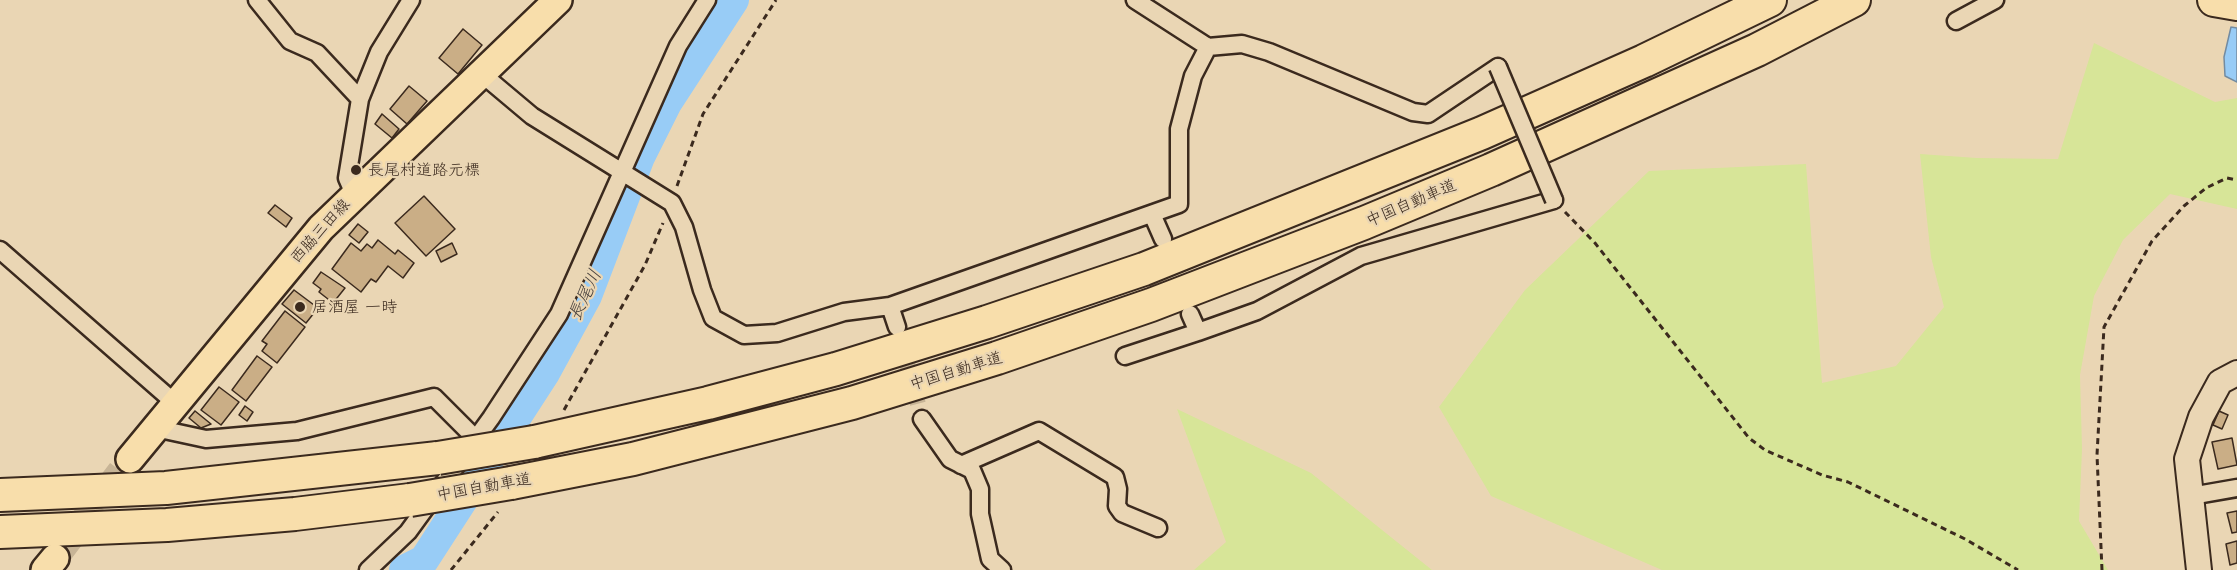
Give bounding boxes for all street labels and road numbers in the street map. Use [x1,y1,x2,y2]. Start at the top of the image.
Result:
street label: 中国自動車道 [1363,175,1459,231]
street label: 西脇三田線 [286,195,354,267]
street label: 中国自動車道 [907,348,1005,394]
street label: 中国自動車道 [435,469,533,505]

